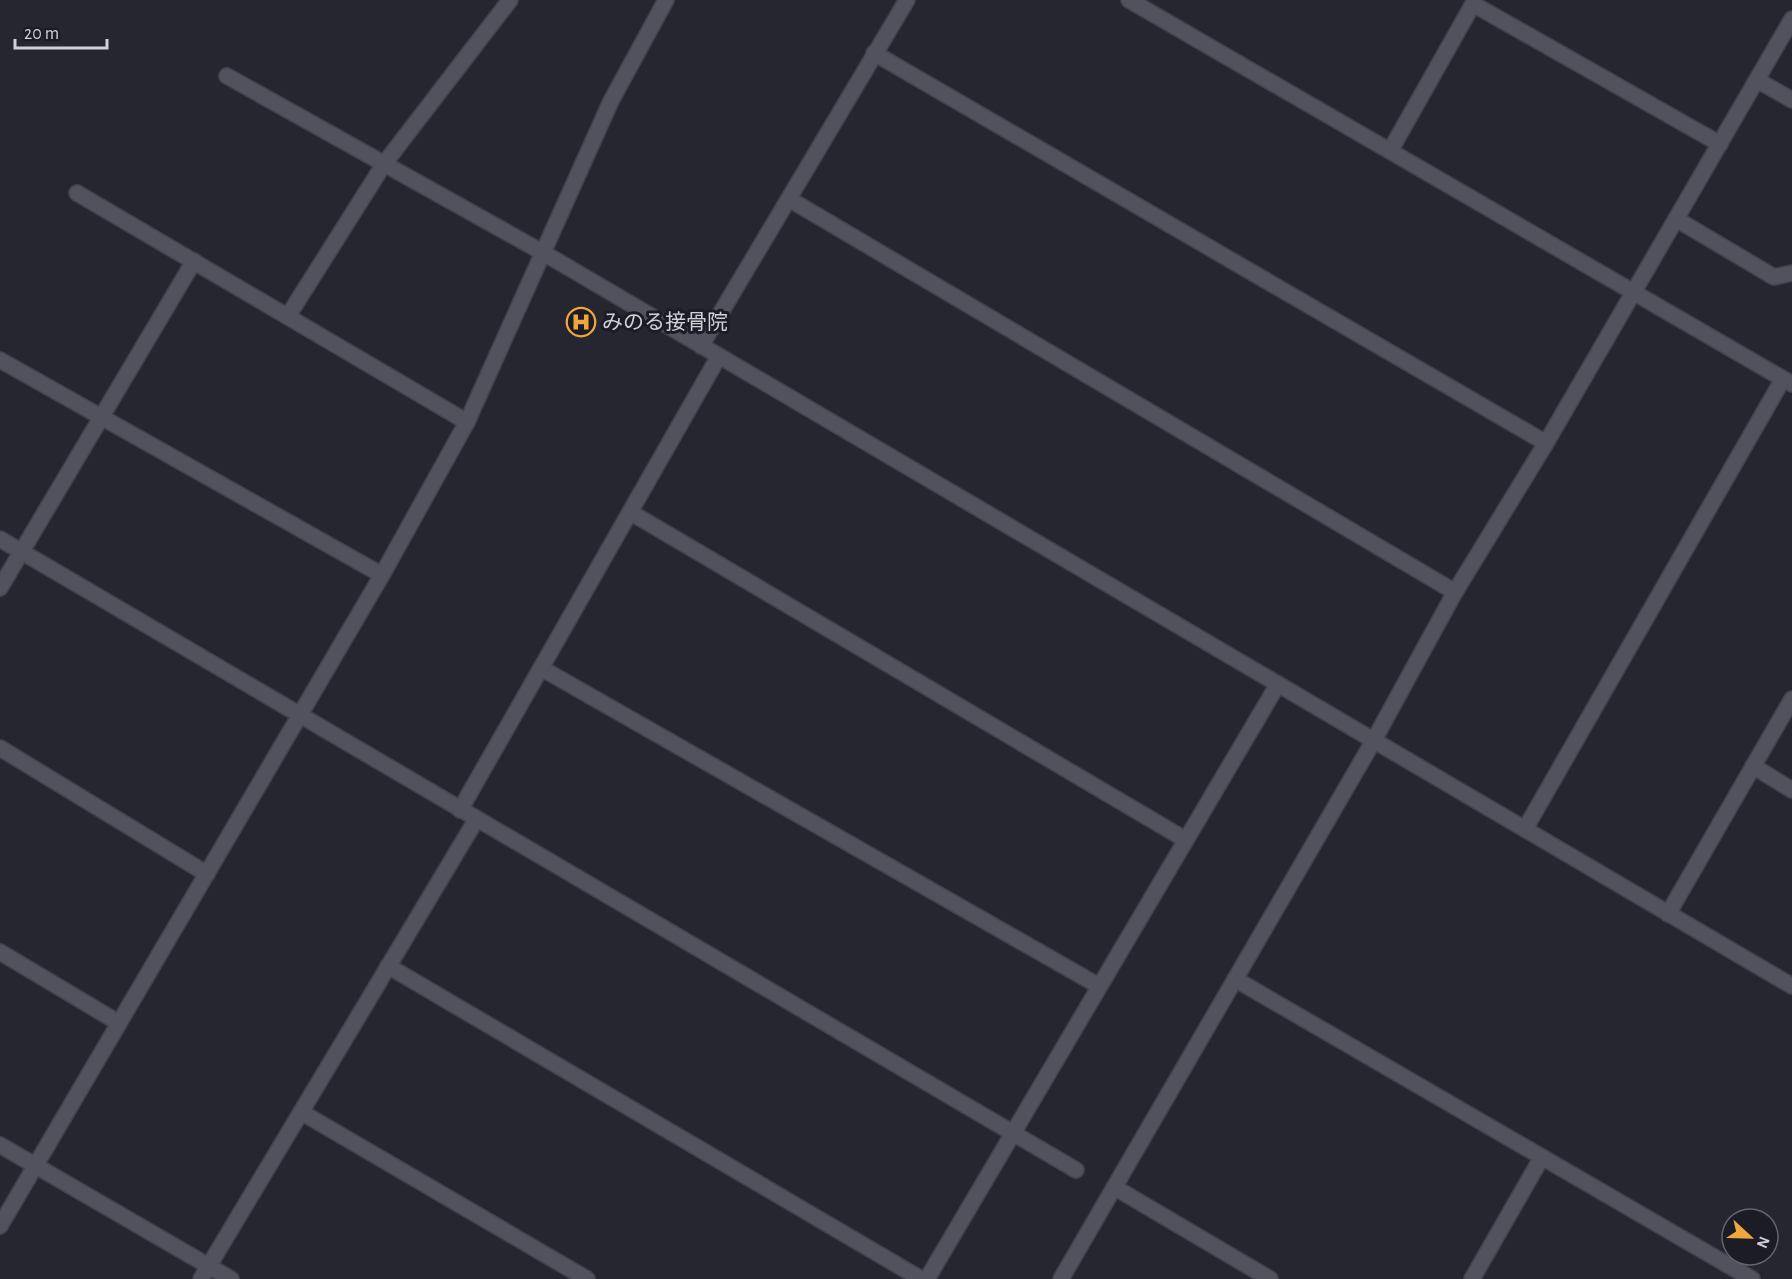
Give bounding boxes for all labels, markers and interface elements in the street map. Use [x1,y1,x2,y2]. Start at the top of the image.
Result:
scale bar [15,12,106,50]
text: 20 m [24,25,59,43]
hospital icon: みのる接骨院 [565,306,597,338]
place label: みのる接骨院 [602,311,728,333]
north arrow [1720,1207,1780,1267]
text: N [1753,1234,1772,1250]

